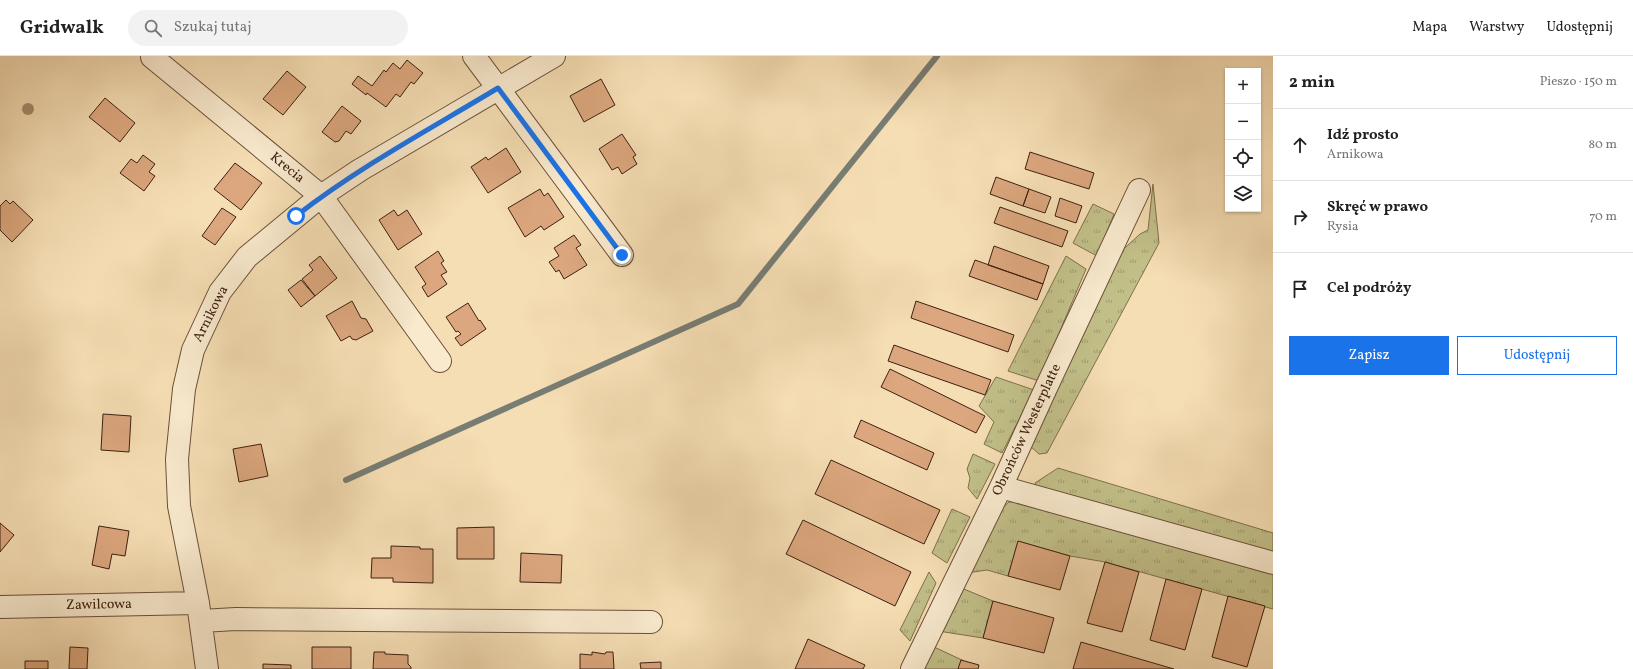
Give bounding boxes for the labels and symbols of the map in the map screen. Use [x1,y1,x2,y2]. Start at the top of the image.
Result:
street label: Krecia [266,148,308,188]
route start [287,207,305,225]
route end [613,246,631,264]
street label: Arnikowa [189,283,233,345]
street label: Obrońców Westerplatte [988,361,1066,499]
street label: Zawilcowa [66,595,132,615]

